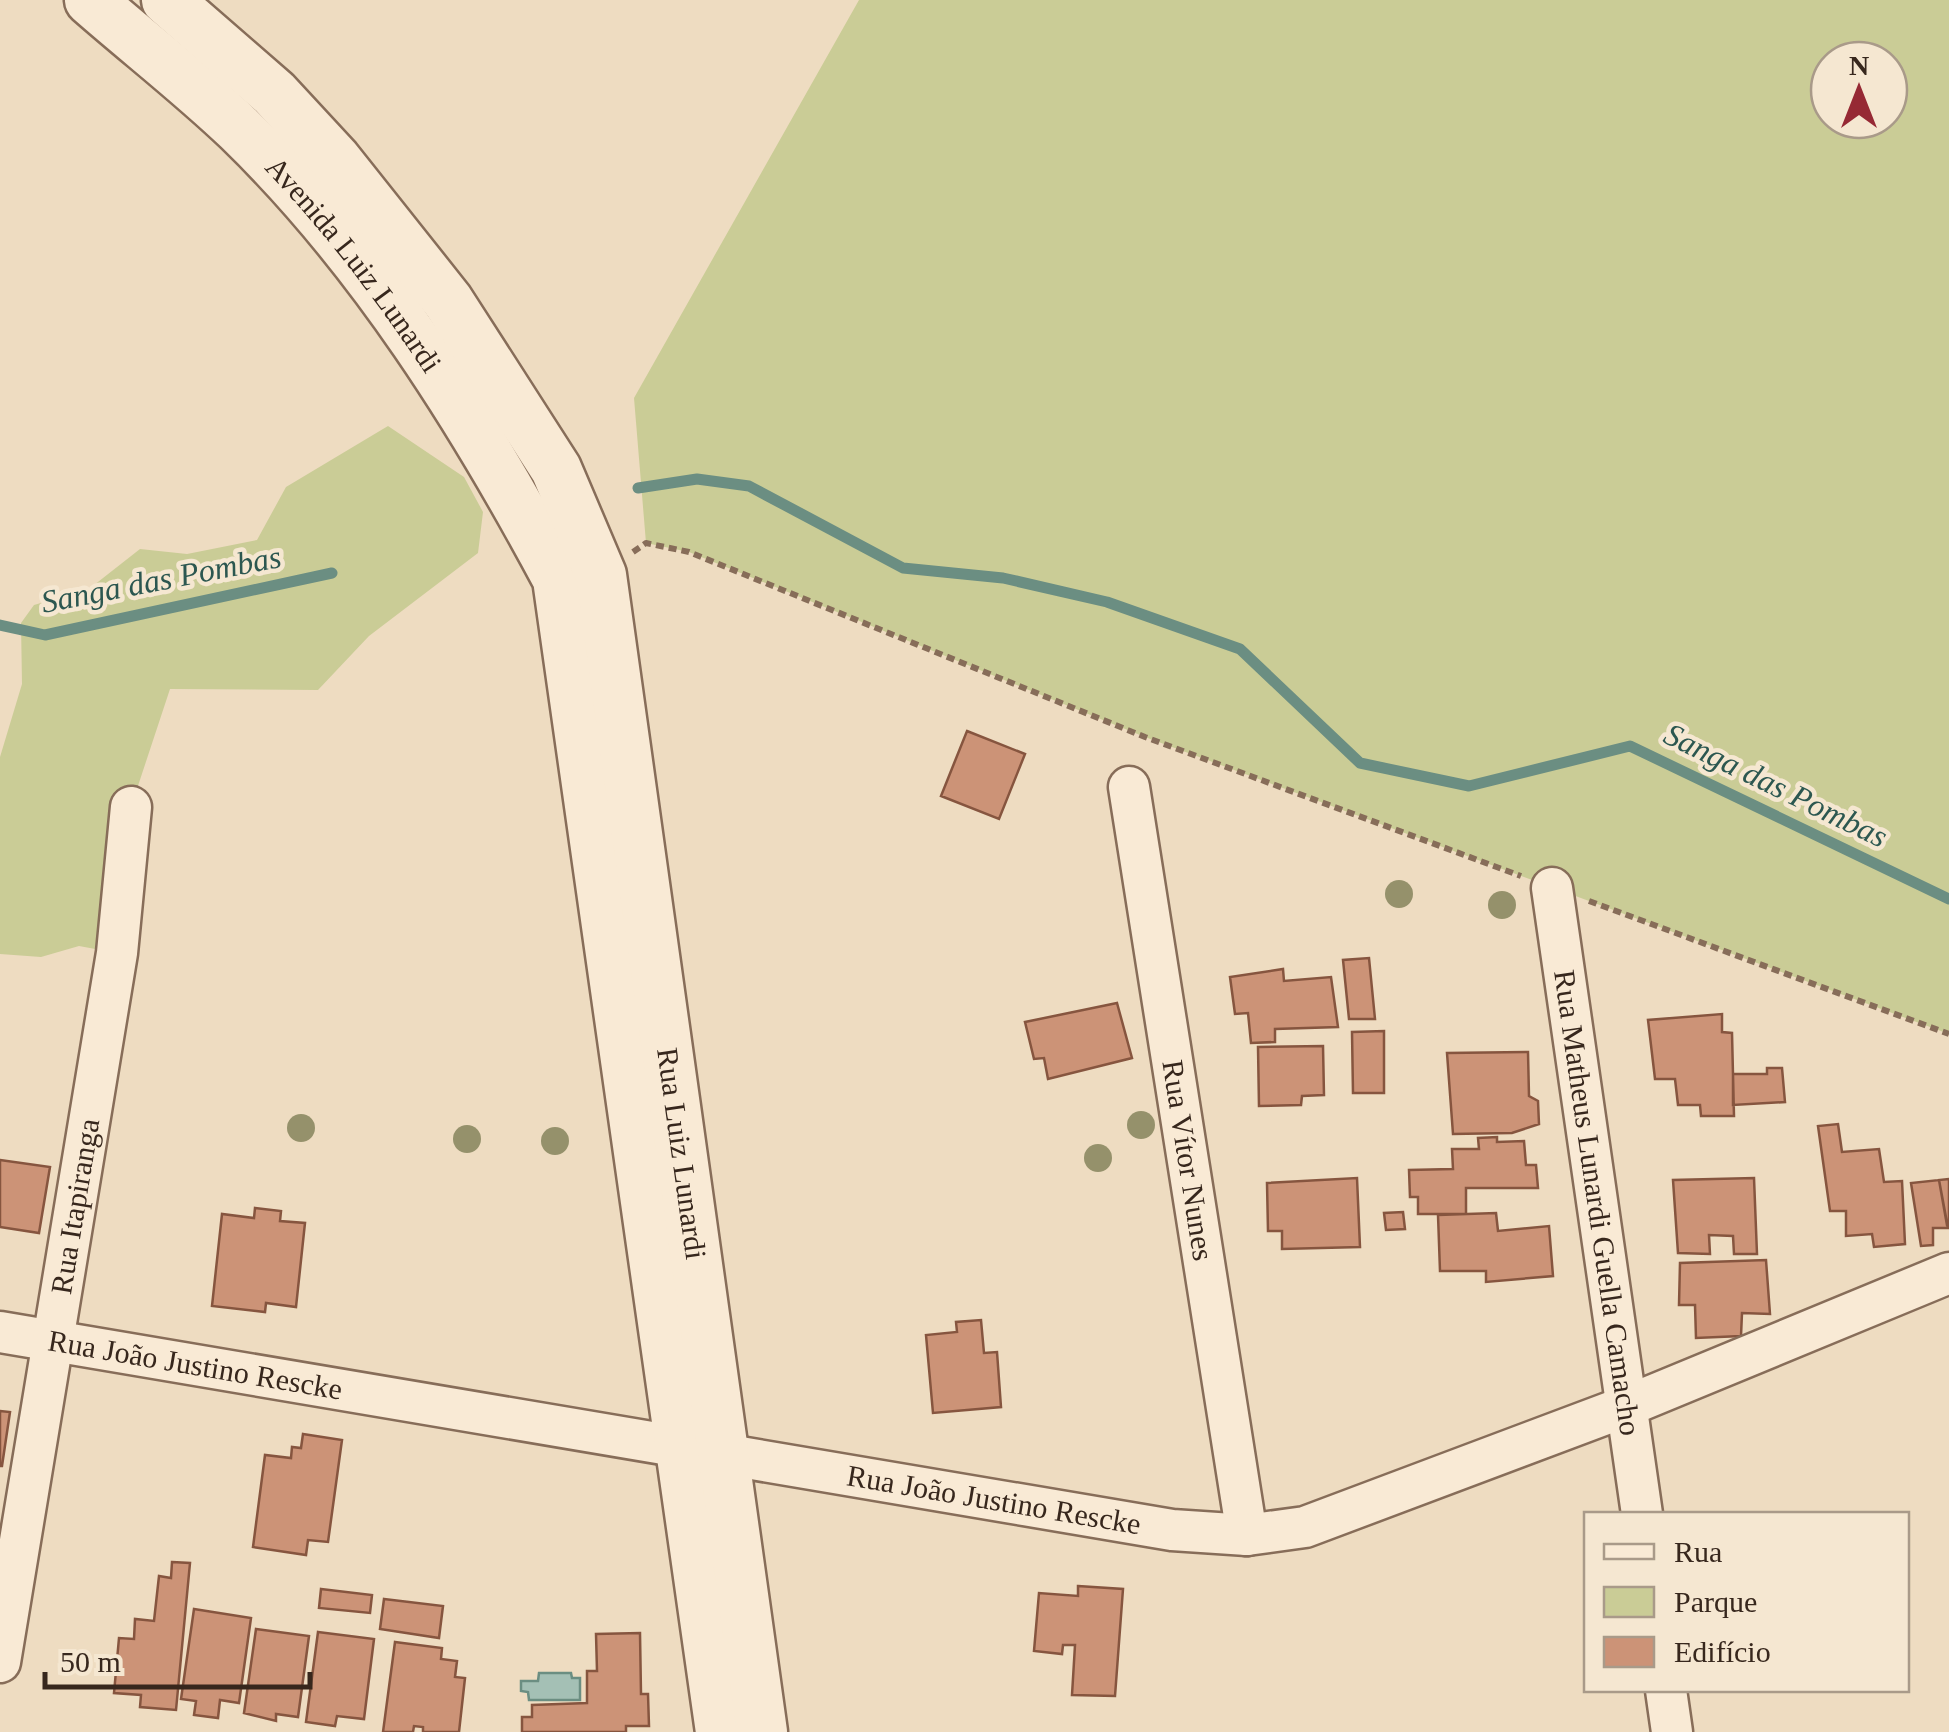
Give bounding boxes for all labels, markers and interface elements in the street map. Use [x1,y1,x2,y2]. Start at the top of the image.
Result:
north arrow [1809,40,1909,140]
text: N [1849,50,1869,81]
street label: Avenida Luiz Lunardi [259,150,448,378]
water label: Sanga das Pombas [38,538,284,620]
water label: Sanga das Pombas [1659,715,1893,855]
street label: Rua Matheus Lunardi Guella Camacho [1548,968,1648,1438]
street label: Rua Luiz Lunardi [651,1045,713,1261]
street label: Rua Vítor Nunes [1156,1058,1221,1263]
street label: Rua Itapiranga [44,1116,105,1296]
street label: Rua João Justino Rescke [46,1323,345,1406]
street label: Rua João Justino Rescke [845,1458,1143,1540]
legend [1584,1512,1909,1692]
text: Rua [1674,1535,1722,1568]
text: Parque [1674,1585,1757,1618]
scale bar [45,1627,310,1689]
text: Edifício [1674,1635,1771,1668]
text: 50 m [60,1645,121,1678]

